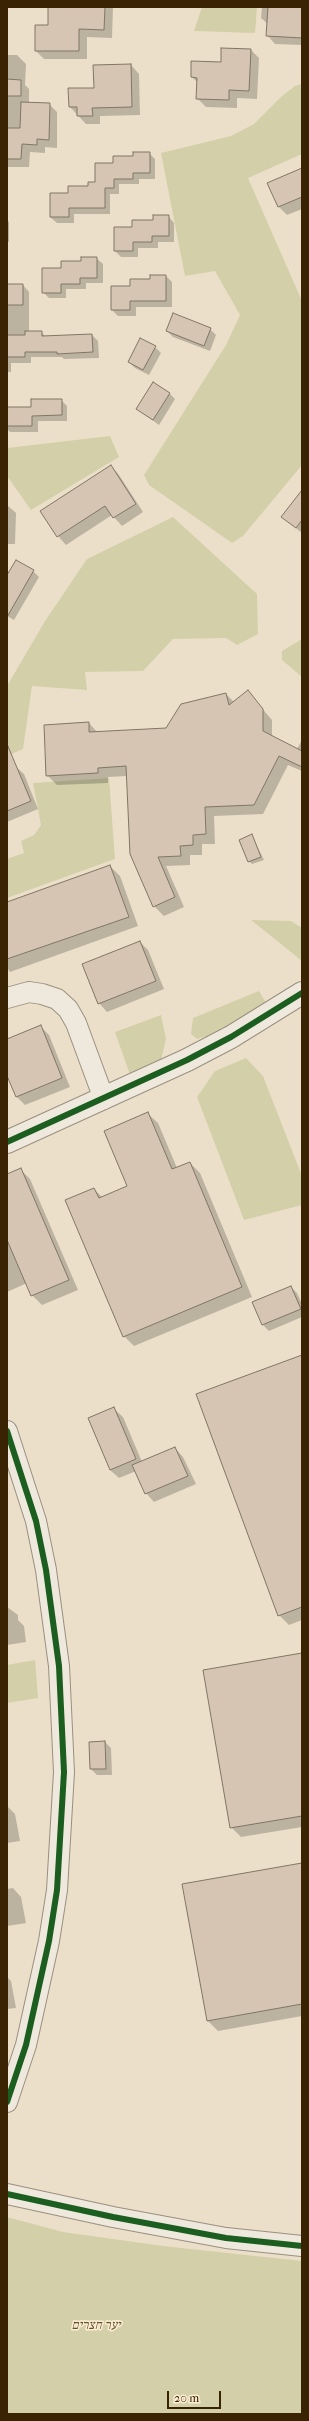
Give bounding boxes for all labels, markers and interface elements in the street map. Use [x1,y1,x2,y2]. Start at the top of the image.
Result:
park label: יער חצרים [72,2318,120,2334]
scale bar [169,2383,223,2409]
text: 20 m [174,2391,199,2405]

